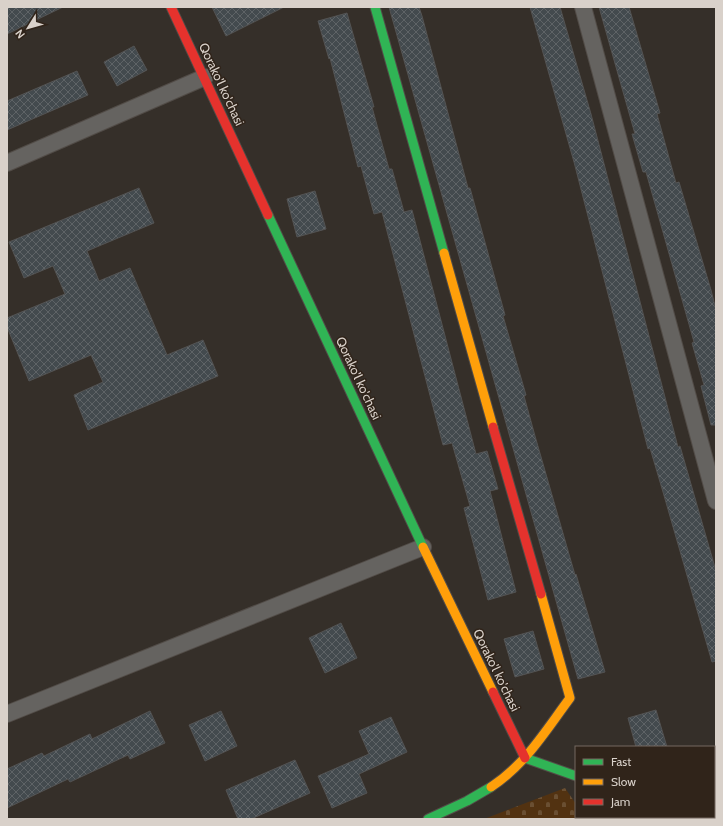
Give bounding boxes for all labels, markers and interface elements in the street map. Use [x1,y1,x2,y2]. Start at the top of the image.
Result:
north arrow [8,8,48,48]
text: N [12,27,28,41]
street label: Qorako'l ko'chasi [196,40,248,128]
street label: Qorako'l ko'chasi [333,334,385,422]
street label: Qorako'l ko'chasi [470,626,524,714]
legend [575,746,715,818]
text: Fast [611,754,631,769]
text: Slow [611,774,636,789]
text: Jam [610,794,630,809]

